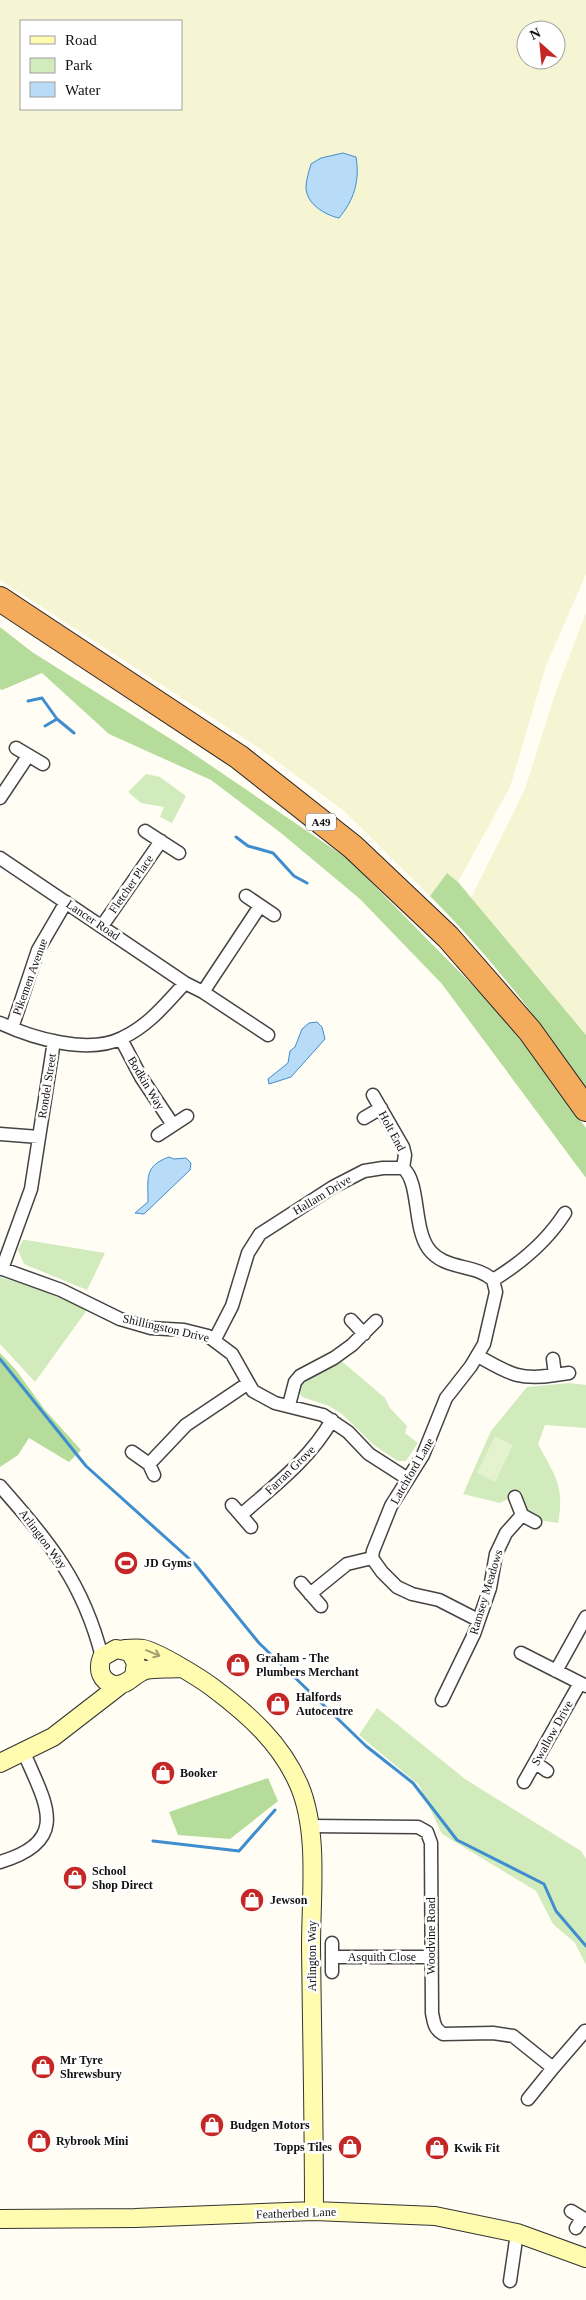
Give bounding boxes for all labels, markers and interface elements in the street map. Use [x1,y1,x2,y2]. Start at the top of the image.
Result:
legend [20,20,182,110]
north arrow [516,20,566,70]
text: N [527,25,543,43]
text: Road [65,32,97,48]
text: Park [65,57,93,73]
text: Water [65,82,100,98]
road number: A49 [306,814,336,830]
street label: Fletcher Place [106,852,156,916]
street label: Lancer Road [64,897,122,943]
street label: Pikemen Avenue [10,937,50,1017]
street label: Rondel Street [35,1052,59,1120]
street label: Bodkin Way [125,1054,167,1112]
street label: Holt End [376,1108,408,1154]
street label: Hallam Drive [290,1172,354,1218]
street label: Shillingston Drive [121,1311,211,1345]
street label: Latchford Lane [387,1435,437,1507]
street label: Farran Grove [262,1443,318,1497]
street label: Arlington Way [16,1506,70,1572]
street label: Ramsey Meadows [466,1547,506,1636]
sports icon: JD Gyms [113,1550,139,1576]
place label: JD Gyms [144,1556,192,1570]
one-way arrow [145,1648,160,1658]
place label: Graham - The Plumbers Merchant [256,1651,359,1679]
shop icon: Graham - The Plumbers Merchant [225,1652,251,1678]
place label: Halfords Autocentre [296,1690,354,1718]
shop icon: Halfords Autocentre [265,1691,291,1717]
street label: Swallow Drive [528,1698,576,1768]
shop icon: Booker [150,1760,176,1786]
place label: Booker [180,1766,218,1780]
place label: School Shop Direct [92,1864,153,1892]
shop icon: School Shop Direct [62,1865,88,1891]
shop icon: Jewson [239,1887,265,1913]
place label: Jewson [270,1893,308,1907]
street label: Woodvine Road [424,1897,438,1975]
street label: Arlington Way [305,1920,319,1992]
street label: Asquith Close [348,1950,416,1964]
place label: Mr Tyre Shrewsbury [60,2053,122,2081]
shop icon: Mr Tyre Shrewsbury [30,2054,56,2080]
shop icon: Budgen Motors [199,2112,225,2138]
place label: Budgen Motors [230,2118,310,2132]
shop icon: Rybrook Mini [26,2128,52,2154]
place label: Rybrook Mini [56,2134,129,2148]
shop icon: Topps Tiles [337,2134,363,2160]
shop icon: Kwik Fit [424,2135,450,2161]
place label: Topps Tiles [274,2140,332,2154]
place label: Kwik Fit [454,2141,500,2155]
street label: Featherbed Lane [256,2205,336,2221]

